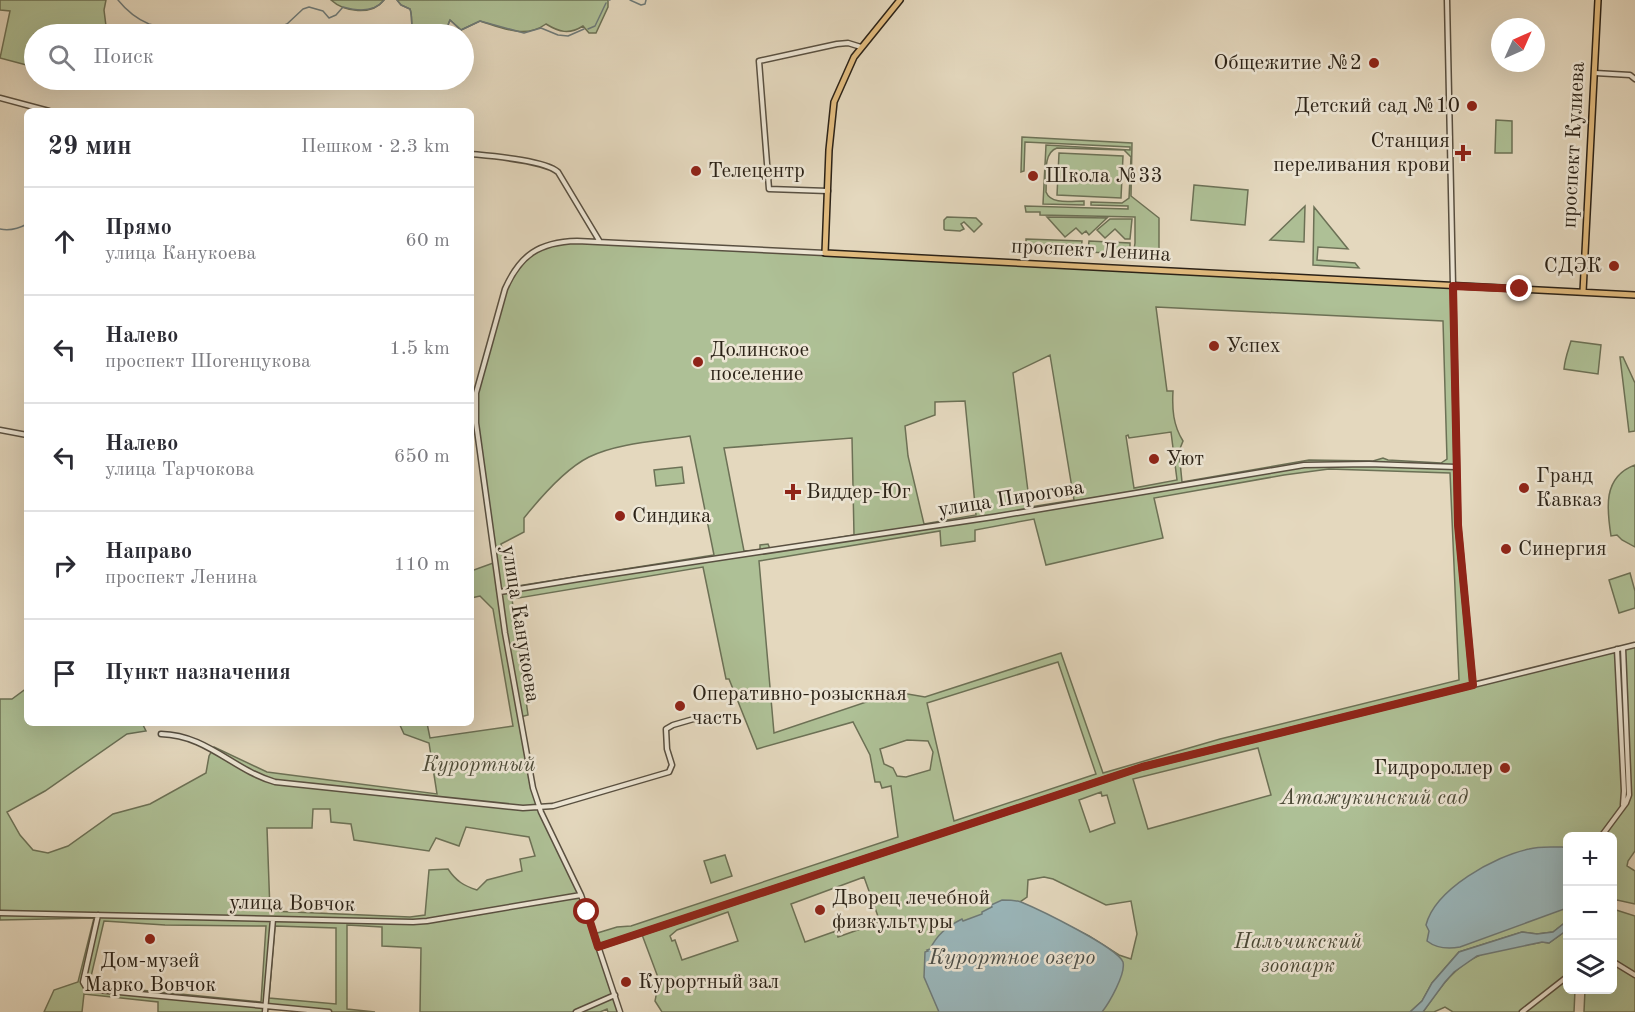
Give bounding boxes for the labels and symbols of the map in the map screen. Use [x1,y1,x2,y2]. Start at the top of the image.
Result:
north arrow [1491,18,1545,72]
place label: Общежитие №2 [1214,53,1362,74]
marker: Общежитие №2 [1367,56,1381,70]
street label: проспект Кулиева [1559,61,1589,229]
place label: Детский сад №10 [1294,96,1460,117]
marker: Детский сад №10 [1465,99,1479,113]
place label: Станция переливания крови [1273,131,1450,176]
marker: Станция переливания крови [1454,144,1472,162]
place label: Телецентр [708,161,805,182]
marker: Телецентр [689,164,703,178]
place label: Школа №33 [1045,166,1163,187]
marker: Школа №33 [1026,169,1040,183]
street label: проспект Ленина [1010,236,1172,266]
place label: СДЭК [1544,256,1602,277]
marker: СДЭК [1607,259,1621,273]
route end [1506,275,1532,301]
place label: Успех [1226,336,1281,357]
marker: Успех [1207,339,1221,353]
place label: Долинское поселение [710,340,809,385]
marker: Долинское поселение [691,355,705,369]
place label: Уют [1166,449,1204,470]
marker: Уют [1147,452,1161,466]
place label: Гранд Кавказ [1536,466,1602,511]
street label: улица Пирогова [936,477,1086,521]
marker: Гранд Кавказ [1517,481,1531,495]
place label: Виддер-Юг [806,482,911,503]
marker: Виддер-Юг [784,483,802,501]
place label: Синдика [632,506,711,527]
marker: Синдика [613,509,627,523]
place label: Синергия [1518,539,1607,560]
marker: Синергия [1499,542,1513,556]
street label: улица Канукоева [497,544,543,704]
place label: Оперативно-розыскная часть [692,684,907,729]
marker: Оперативно-розыскная часть [673,699,687,713]
park label: Курортный [421,755,536,776]
place label: Гидророллер [1373,758,1493,779]
marker: Гидророллер [1498,761,1512,775]
park label: Атажукинский сад [1279,788,1468,809]
place label: Дворец лечебной физкультуры [832,888,990,933]
street label: улица Вовчок [229,892,356,916]
route start [573,898,599,924]
marker: Дворец лечебной физкультуры [813,903,827,917]
marker: Дом-музей Марко Вовчок [143,932,157,946]
park label: Нальчикский зоопарк [1233,932,1362,977]
water label: Курортное озеро [928,947,1095,969]
place label: Дом-музей Марко Вовчок [84,951,217,996]
place label: Курортный зал [638,972,779,993]
marker: Курортный зал [619,975,633,989]

